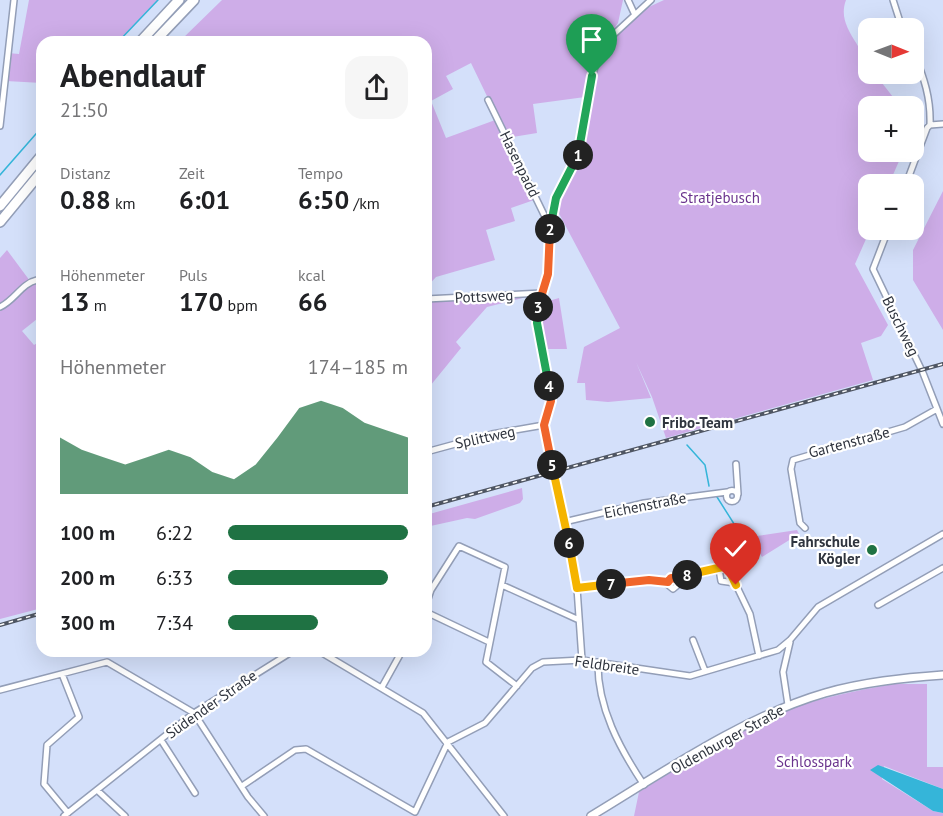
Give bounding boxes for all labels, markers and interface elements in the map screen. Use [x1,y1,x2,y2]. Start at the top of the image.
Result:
pin [566,14,617,76]
north arrow [858,18,924,84]
map controls [858,18,924,240]
icon: arrive [575,23,608,56]
text: Abendlauf [60,53,205,96]
button: share [345,56,408,119]
button: + [858,96,924,162]
text: 21:50 [60,97,108,123]
street label: Hasenpadd [496,128,544,200]
pin: 1 [563,140,593,170]
text: 1 [573,145,583,165]
text: Distanz [60,163,111,183]
text: Zeit [179,163,205,183]
text: Tempo [298,163,343,183]
button: − [858,174,924,240]
text: 0.88 [60,183,111,216]
text: 6:01 [179,183,230,216]
text: 6:50 [298,183,349,216]
park label: Stratjebusch [680,188,760,207]
text: km [111,193,136,213]
text: /km [349,193,380,213]
pin: 2 [535,214,565,244]
text: 2 [545,219,555,239]
text: Höhenmeter [60,265,145,285]
text: Puls [179,265,207,285]
text: kcal [298,265,325,285]
text: 13 [60,285,89,318]
text: 170 [179,285,223,318]
text: 66 [298,285,327,318]
street label: Pottsweg [454,285,514,307]
pin: 3 [523,292,553,322]
street label: Buschweg [878,293,924,359]
text: m [89,295,107,315]
text: bpm [223,295,258,315]
text: 3 [533,297,543,317]
text: Höhenmeter [60,354,166,380]
text: 174–185 m [308,354,408,380]
pin: 4 [534,371,564,401]
text: 4 [544,376,554,396]
place label: Fribo-Team [662,413,733,432]
marker: Fribo-Team [643,415,657,429]
street label: Splittweg [453,421,517,453]
street label: Gartenstraße [806,422,892,462]
pin: 5 [537,450,567,480]
text: 5 [547,455,557,475]
street label: Eichenstraße [602,488,688,522]
text: 100 m [60,520,115,546]
text: 6:22 [156,520,193,546]
pin [710,523,761,585]
pin: 6 [554,528,584,558]
icon: check [719,532,752,565]
place label: Fahrschule Kögler [790,532,861,568]
text: 6 [564,533,574,553]
marker: Fahrschule Kögler [865,543,879,557]
pin: 8 [672,560,702,590]
text: 200 m [60,565,115,591]
text: 6:33 [156,565,193,591]
text: 8 [682,565,692,585]
pin: 7 [596,569,626,599]
text: 7 [606,574,616,594]
text: 300 m [60,610,115,636]
text: 7:34 [156,610,193,636]
street label: Feldbreite [573,651,641,679]
street label: Südender Straße [162,666,260,742]
street label: Oldenburger Straße [667,700,787,778]
park label: Schlosspark [776,752,853,771]

